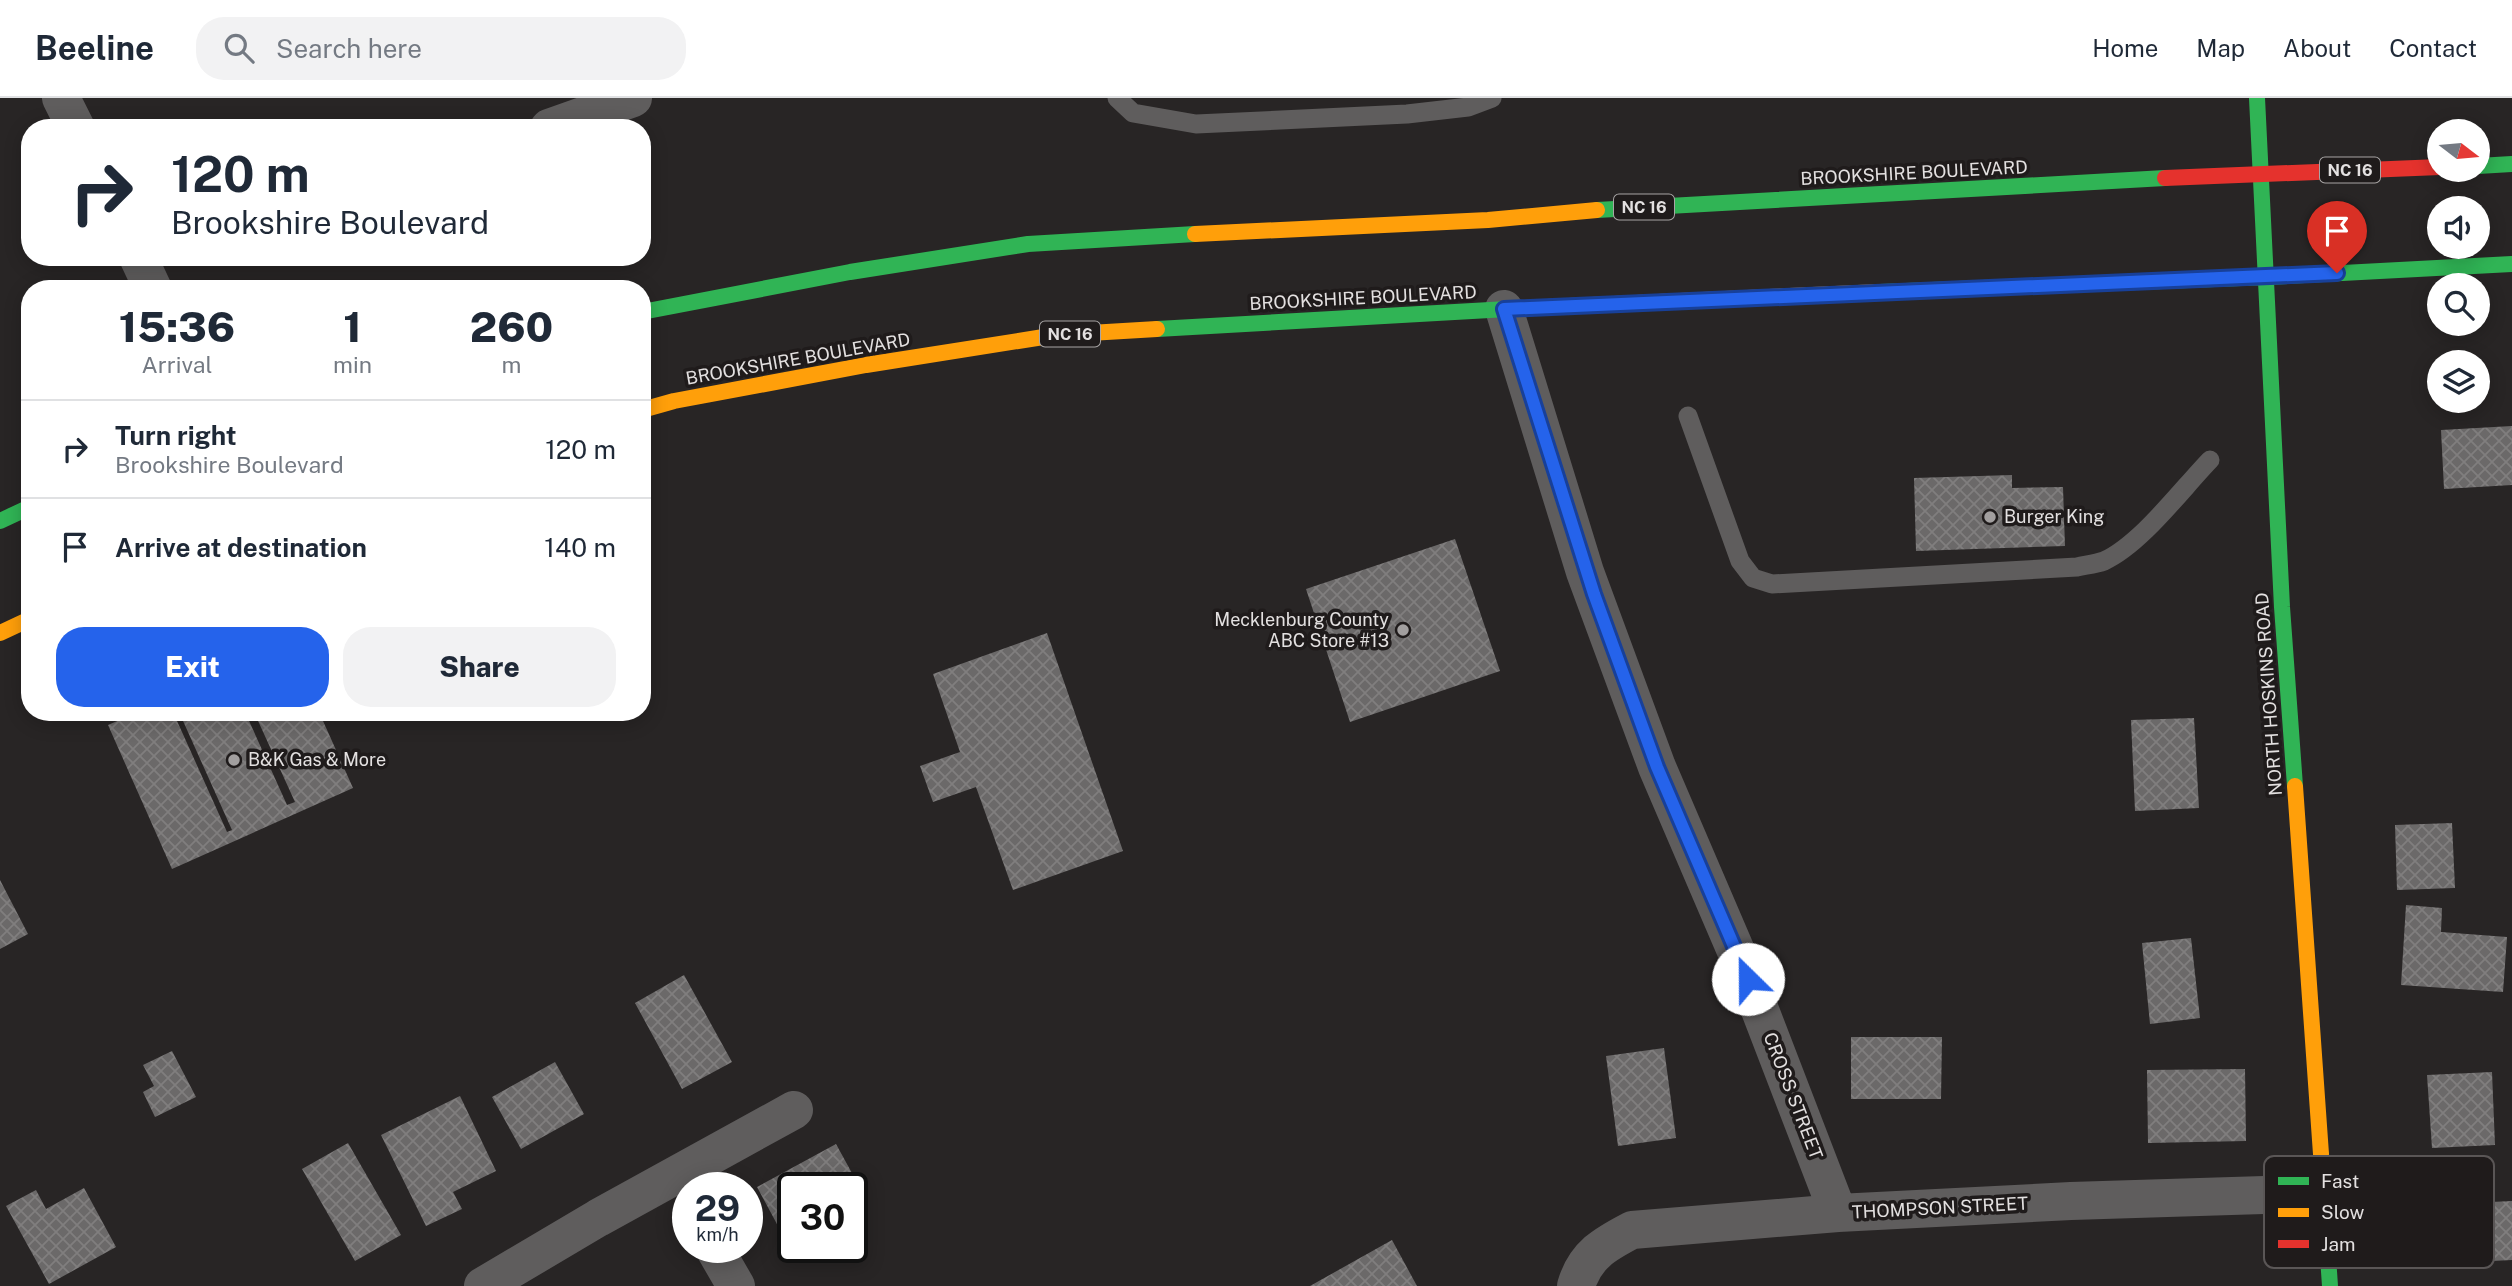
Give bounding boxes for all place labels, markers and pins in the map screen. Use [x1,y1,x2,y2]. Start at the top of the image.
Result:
pin [2307,201,2367,273]
place label: Burger King [2004,506,2104,527]
marker: Burger King [1982,509,1998,525]
place label: Mecklenburg County ABC Store #13 [1214,609,1389,651]
marker: Mecklenburg County ABC Store #13 [1395,622,1411,638]
place label: B&K Gas & More [248,749,386,770]
marker: B&K Gas & More [226,752,242,768]

